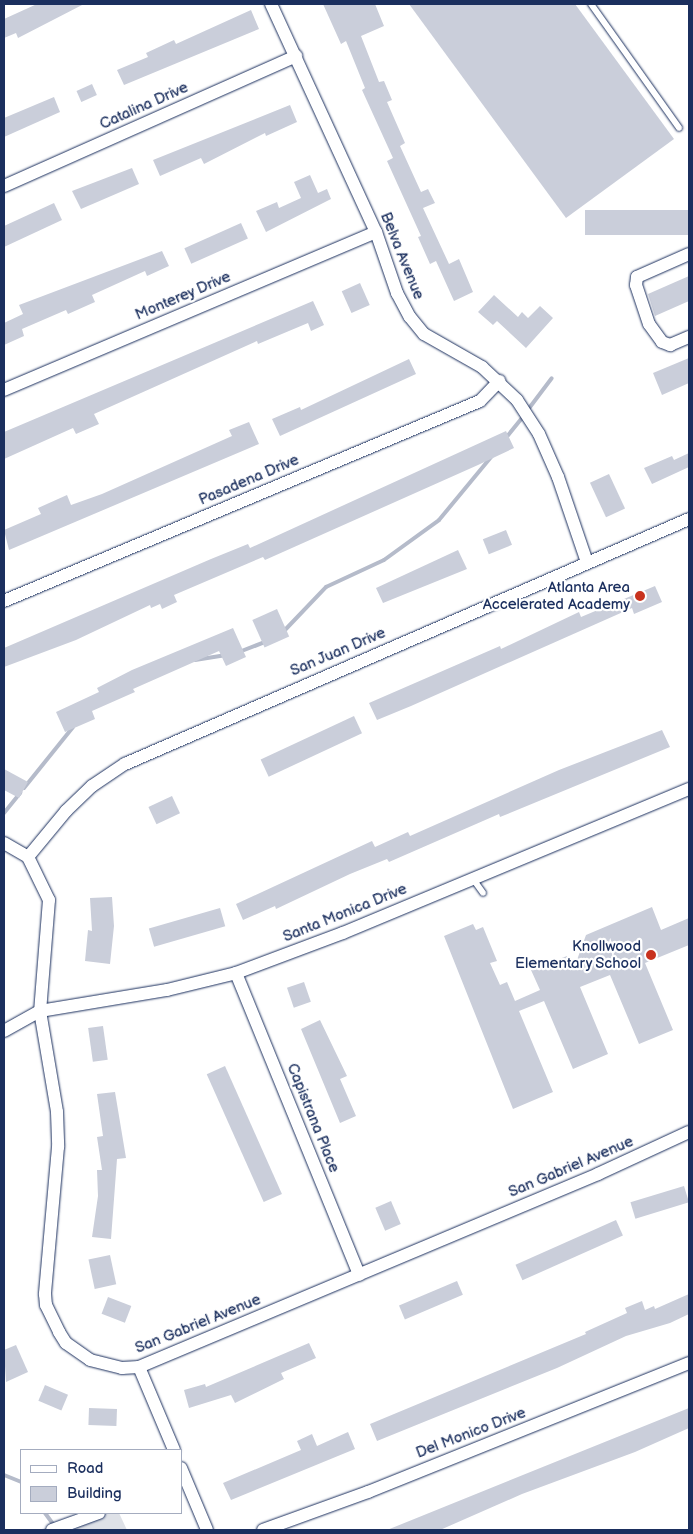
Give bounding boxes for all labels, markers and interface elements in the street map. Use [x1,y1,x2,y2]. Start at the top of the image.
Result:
street label: Catalina Drive [97,78,191,134]
street label: Belva Avenue [376,210,428,302]
street label: Monterey Drive [132,268,234,324]
street label: Pasadena Drive [196,451,302,509]
place label: Atlanta Area Accelerated Academy [483,578,630,613]
marker: Atlanta Area Accelerated Academy [634,590,646,602]
street label: San Juan Drive [287,624,389,680]
street label: Santa Monica Drive [280,880,410,946]
place label: Knollwood Elementary School [514,937,641,972]
marker: Knollwood Elementary School [645,949,657,961]
street label: Capistrana Place [283,1061,343,1175]
street label: San Gabriel Avenue [506,1133,636,1201]
street label: San Gabriel Avenue [133,1291,263,1357]
street label: Del Monico Drive [414,1404,528,1462]
legend [20,1449,182,1514]
text: Road [67,1459,103,1478]
text: Building [67,1484,122,1503]

